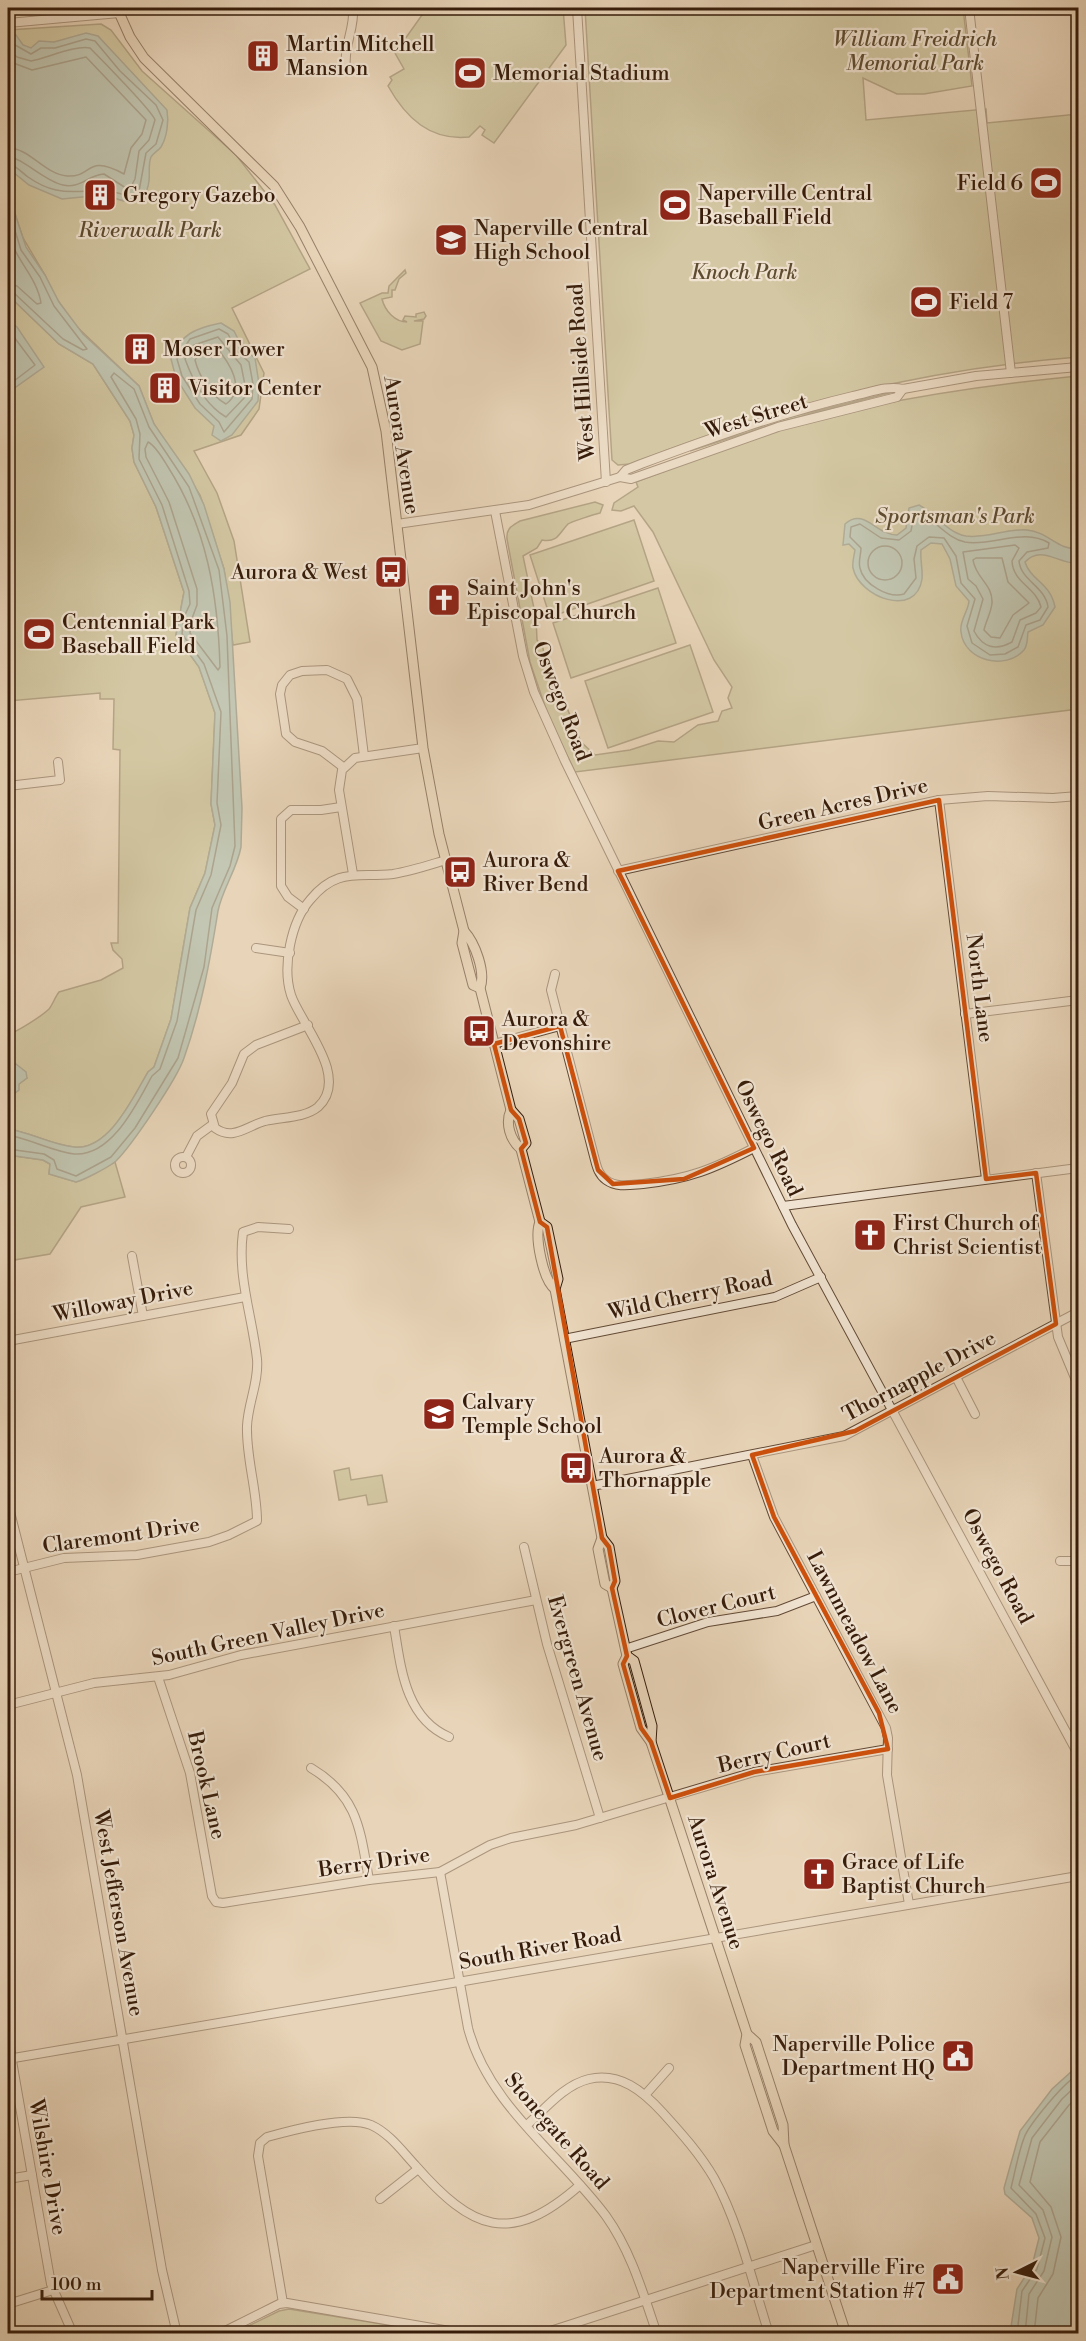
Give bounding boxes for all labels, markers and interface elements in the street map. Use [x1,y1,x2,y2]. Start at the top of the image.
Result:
park label: William Freidrich Memorial Park [833,27,997,77]
place label: Martin Mitchell Mansion [286,32,434,82]
building icon: Martin Mitchell Mansion [245,38,281,74]
sports icon: Memorial Stadium [452,55,488,91]
place label: Memorial Stadium [493,61,670,87]
sports icon: Field 6 [1028,165,1064,201]
place label: Field 6 [957,171,1023,197]
building icon: Gregory Gazebo [82,177,118,213]
place label: Naperville Central Baseball Field [697,181,872,231]
place label: Gregory Gazebo [123,183,276,209]
sports icon: Naperville Central Baseball Field [657,187,693,223]
place label: Naperville Central High School [474,216,648,266]
park label: Riverwalk Park [77,218,222,244]
school or university icon: Naperville Central High School [433,222,469,258]
park label: Knoch Park [691,260,797,286]
street label: West Hillside Road [563,283,601,462]
sports icon: Field 7 [908,284,944,320]
place label: Field 7 [949,290,1014,316]
building icon: Moser Tower [122,331,158,367]
place label: Moser Tower [163,337,285,363]
building icon: Visitor Center [147,370,183,406]
street label: Aurora Avenue [377,373,425,516]
place label: Visitor Center [187,376,322,402]
street label: West Street [701,389,812,445]
park label: Sportsman's Park [875,504,1035,530]
bus stop icon: Aurora & West [373,554,409,590]
place label: Aurora & West [230,560,369,586]
place label: Saint John's Episcopal Church [467,576,637,626]
church icon: Saint John's Episcopal Church [426,582,462,618]
place label: Centennial Park Baseball Field [61,610,215,660]
sports icon: Centennial Park Baseball Field [21,616,57,652]
street label: Oswego Road [526,638,596,765]
street label: Green Acres Drive [756,773,931,837]
place label: Aurora & River Bend [482,848,588,898]
bus stop icon: Aurora & River Bend [442,854,478,890]
street label: North Lane [959,932,999,1044]
place label: Aurora & Devonshire [501,1007,611,1057]
bus stop icon: Aurora & Devonshire [461,1013,497,1049]
street label: Oswego Road [729,1076,808,1201]
place label: First Church of Christ Scientist [893,1211,1042,1261]
church icon: First Church of Christ Scientist [852,1217,888,1253]
street label: Wild Cherry Road [604,1266,775,1326]
street label: Willoway Drive [50,1276,195,1328]
street label: Thornapple Drive [838,1325,1001,1428]
place label: Calvary Temple School [462,1390,602,1440]
school or university icon: Calvary Temple School [421,1396,457,1432]
place label: Aurora & Thornapple [598,1444,711,1494]
bus stop icon: Aurora & Thornapple [558,1450,594,1486]
street label: Oswego Road [956,1504,1038,1629]
street label: Claremont Drive [41,1512,202,1560]
street label: Lawnmeadow Lane [800,1547,908,1718]
street label: Clover Court [654,1580,779,1634]
street label: Evergreen Avenue [541,1592,613,1764]
street label: South Green Valley Drive [149,1598,387,1672]
street label: Brook Lane [181,1728,231,1842]
street label: Berry Court [715,1728,833,1780]
street label: West Jefferson Avenue [87,1807,149,2018]
street label: Aurora Avenue [681,1811,749,1953]
street label: Berry Drive [316,1842,432,1884]
place label: Grace of Life Baptist Church [841,1850,986,1900]
church icon: Grace of Life Baptist Church [801,1856,837,1892]
street label: South River Road [457,1922,624,1976]
place label: Naperville Police Department HQ [773,2032,935,2082]
public building icon: Naperville Police Department HQ [940,2038,976,2074]
street label: Stonegate Road [498,2068,614,2196]
street label: Wilshire Drive [22,2096,72,2237]
north arrow [987,2242,1047,2302]
place label: Naperville Fire Department Station #7 [709,2255,925,2305]
public building icon: Naperville Fire Department Station #7 [930,2261,966,2297]
scale bar [42,2263,152,2301]
text: N [992,2266,1014,2281]
text: 100 m [51,2273,102,2296]

